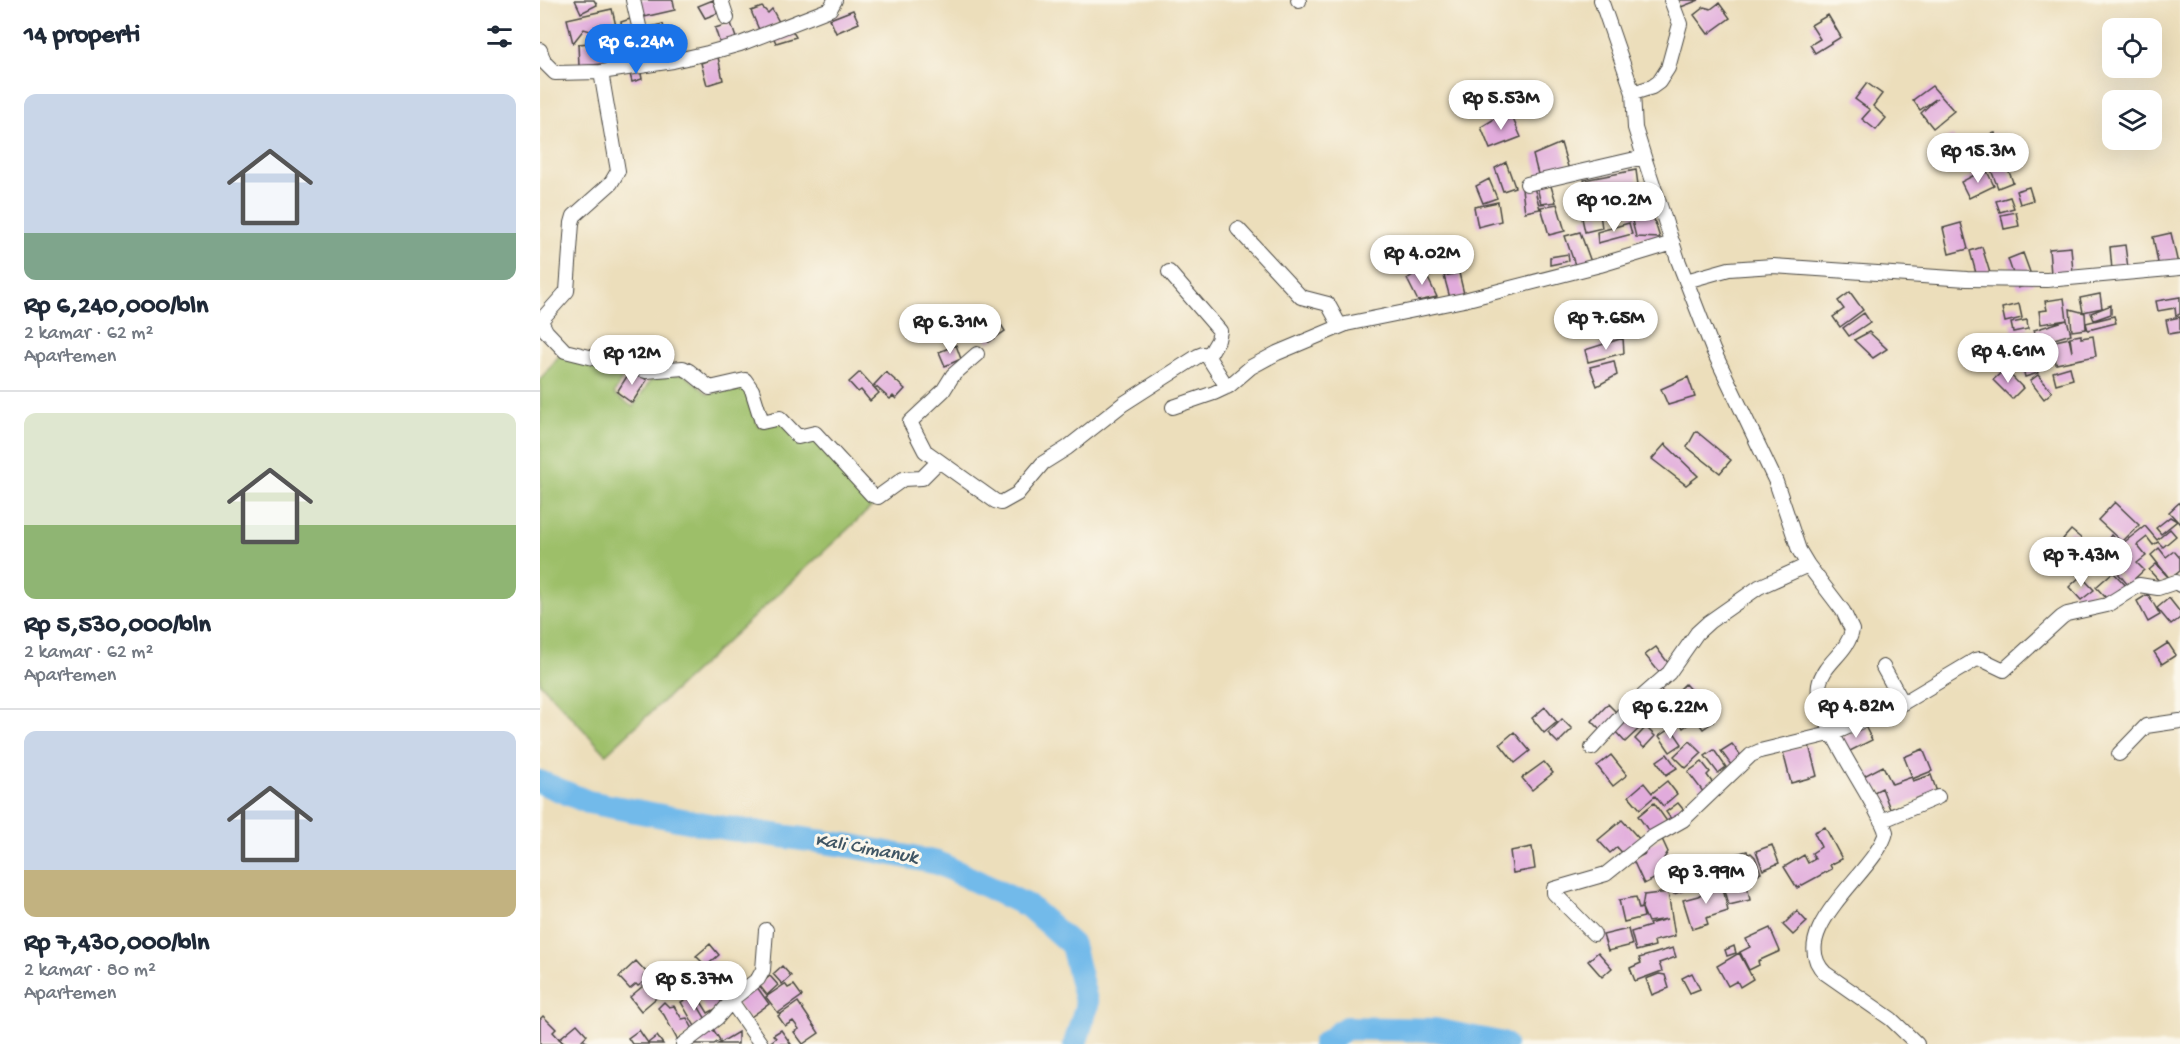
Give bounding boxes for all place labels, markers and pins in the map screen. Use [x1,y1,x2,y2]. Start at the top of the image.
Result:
pin: Rp 6.24M [574,24,698,75]
pin: Rp 5.53M [1439,80,1563,131]
pin: Rp 15.3M [1916,133,2040,184]
pin: Rp 10.2M [1552,182,1676,233]
pin: Rp 4.02M [1360,235,1484,286]
pin: Rp 7.65M [1544,300,1668,351]
pin: Rp 6.31M [888,304,1012,355]
pin: Rp 4.61M [1946,333,2070,384]
pin: Rp 12M [583,335,681,386]
pin: Rp 7.43M [2019,537,2143,588]
pin: Rp 4.82M [1794,688,1918,739]
pin: Rp 6.22M [1608,689,1732,740]
pin: Rp 3.99M [1644,854,1768,905]
pin: Rp 5.37M [632,961,756,1012]

